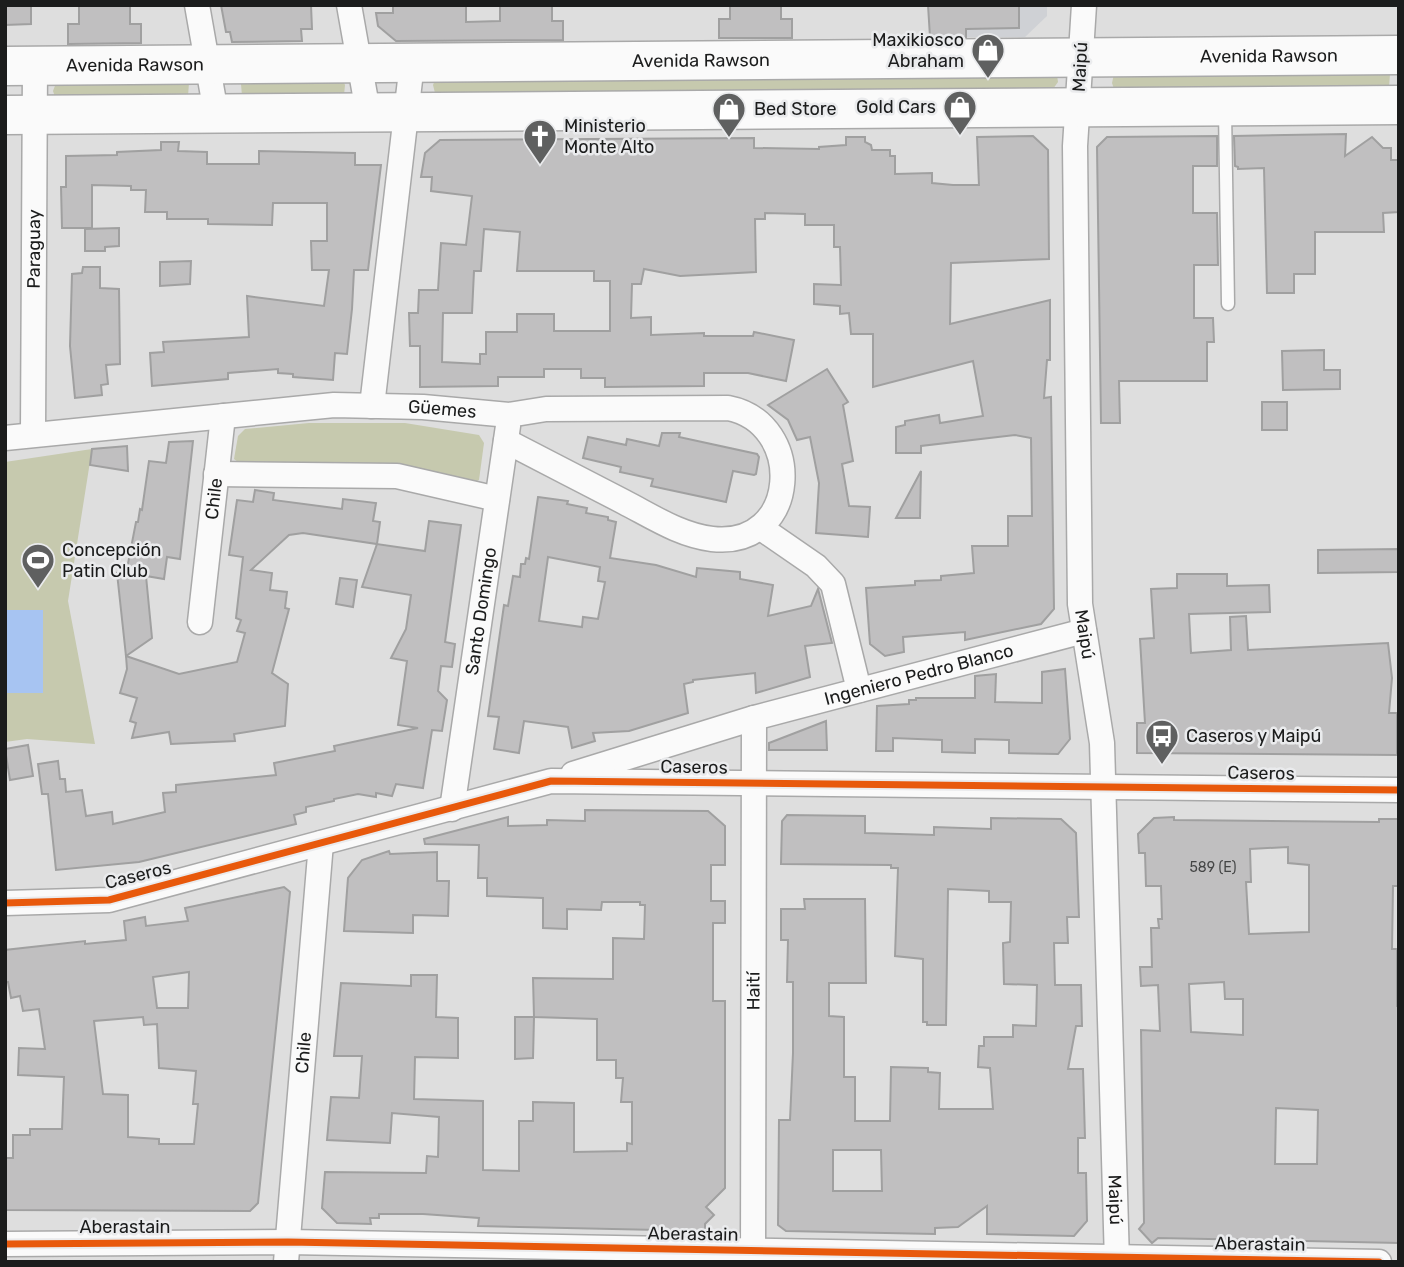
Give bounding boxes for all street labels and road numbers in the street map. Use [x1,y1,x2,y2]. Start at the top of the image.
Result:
street label: Maipú [1068,41,1092,93]
street label: Avenida Rawson [1200,44,1338,68]
street label: Avenida Rawson [632,49,770,72]
street label: Avenida Rawson [66,53,204,77]
street label: Paraguay [23,209,45,289]
street label: Güemes [408,396,477,423]
street label: Chile [201,477,227,521]
street label: Santo Domingo [461,546,501,676]
street label: Maipú [1070,608,1100,661]
street label: Ingeniero Pedro Blanco [822,639,1016,710]
street label: Caseros [660,755,728,779]
street label: Caseros [1227,761,1295,785]
street label: Caseros [103,856,173,894]
street label: Haití [742,970,765,1010]
street label: Chile [291,1031,316,1074]
street label: Maipú [1103,1174,1127,1225]
street label: Aberastain [80,1216,170,1238]
street label: Aberastain [647,1222,739,1246]
street label: Aberastain [1214,1232,1306,1256]

